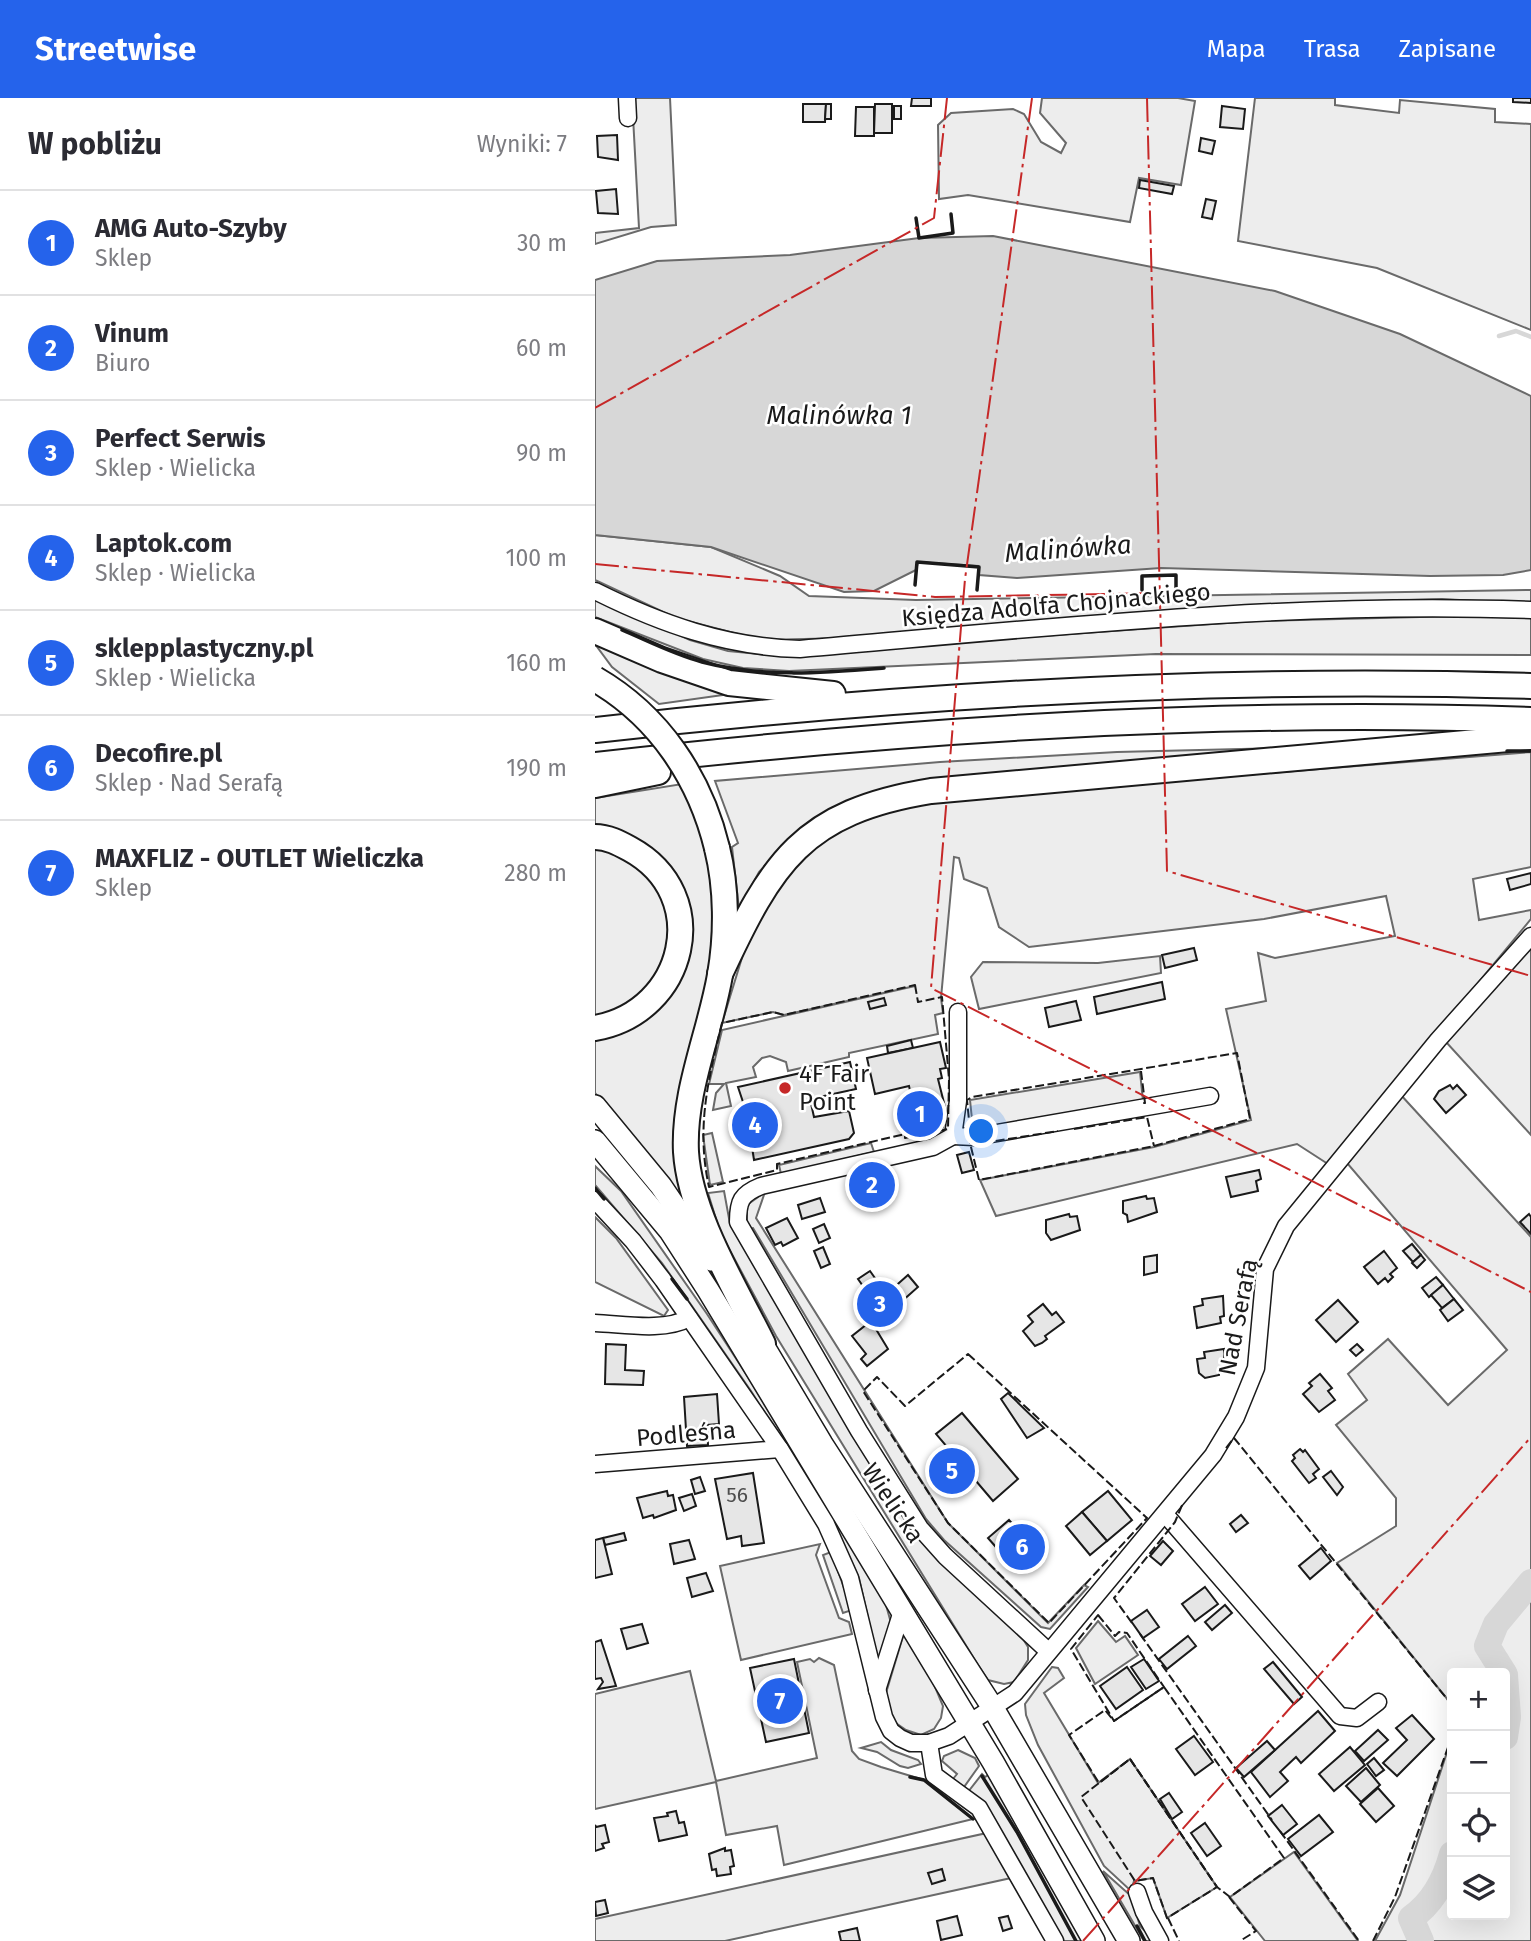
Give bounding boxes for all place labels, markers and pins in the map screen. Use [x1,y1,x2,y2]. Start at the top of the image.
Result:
place label: 4F Fair Point [799,1060,870,1116]
marker: 4F Fair Point [777,1080,793,1096]
pin: 1 [897,1088,943,1140]
pin: 4 [732,1099,778,1151]
pin: 2 [849,1159,895,1211]
pin: 3 [857,1278,903,1330]
pin: 5 [929,1445,975,1497]
pin: 6 [999,1521,1045,1573]
pin: 7 [757,1675,803,1727]

